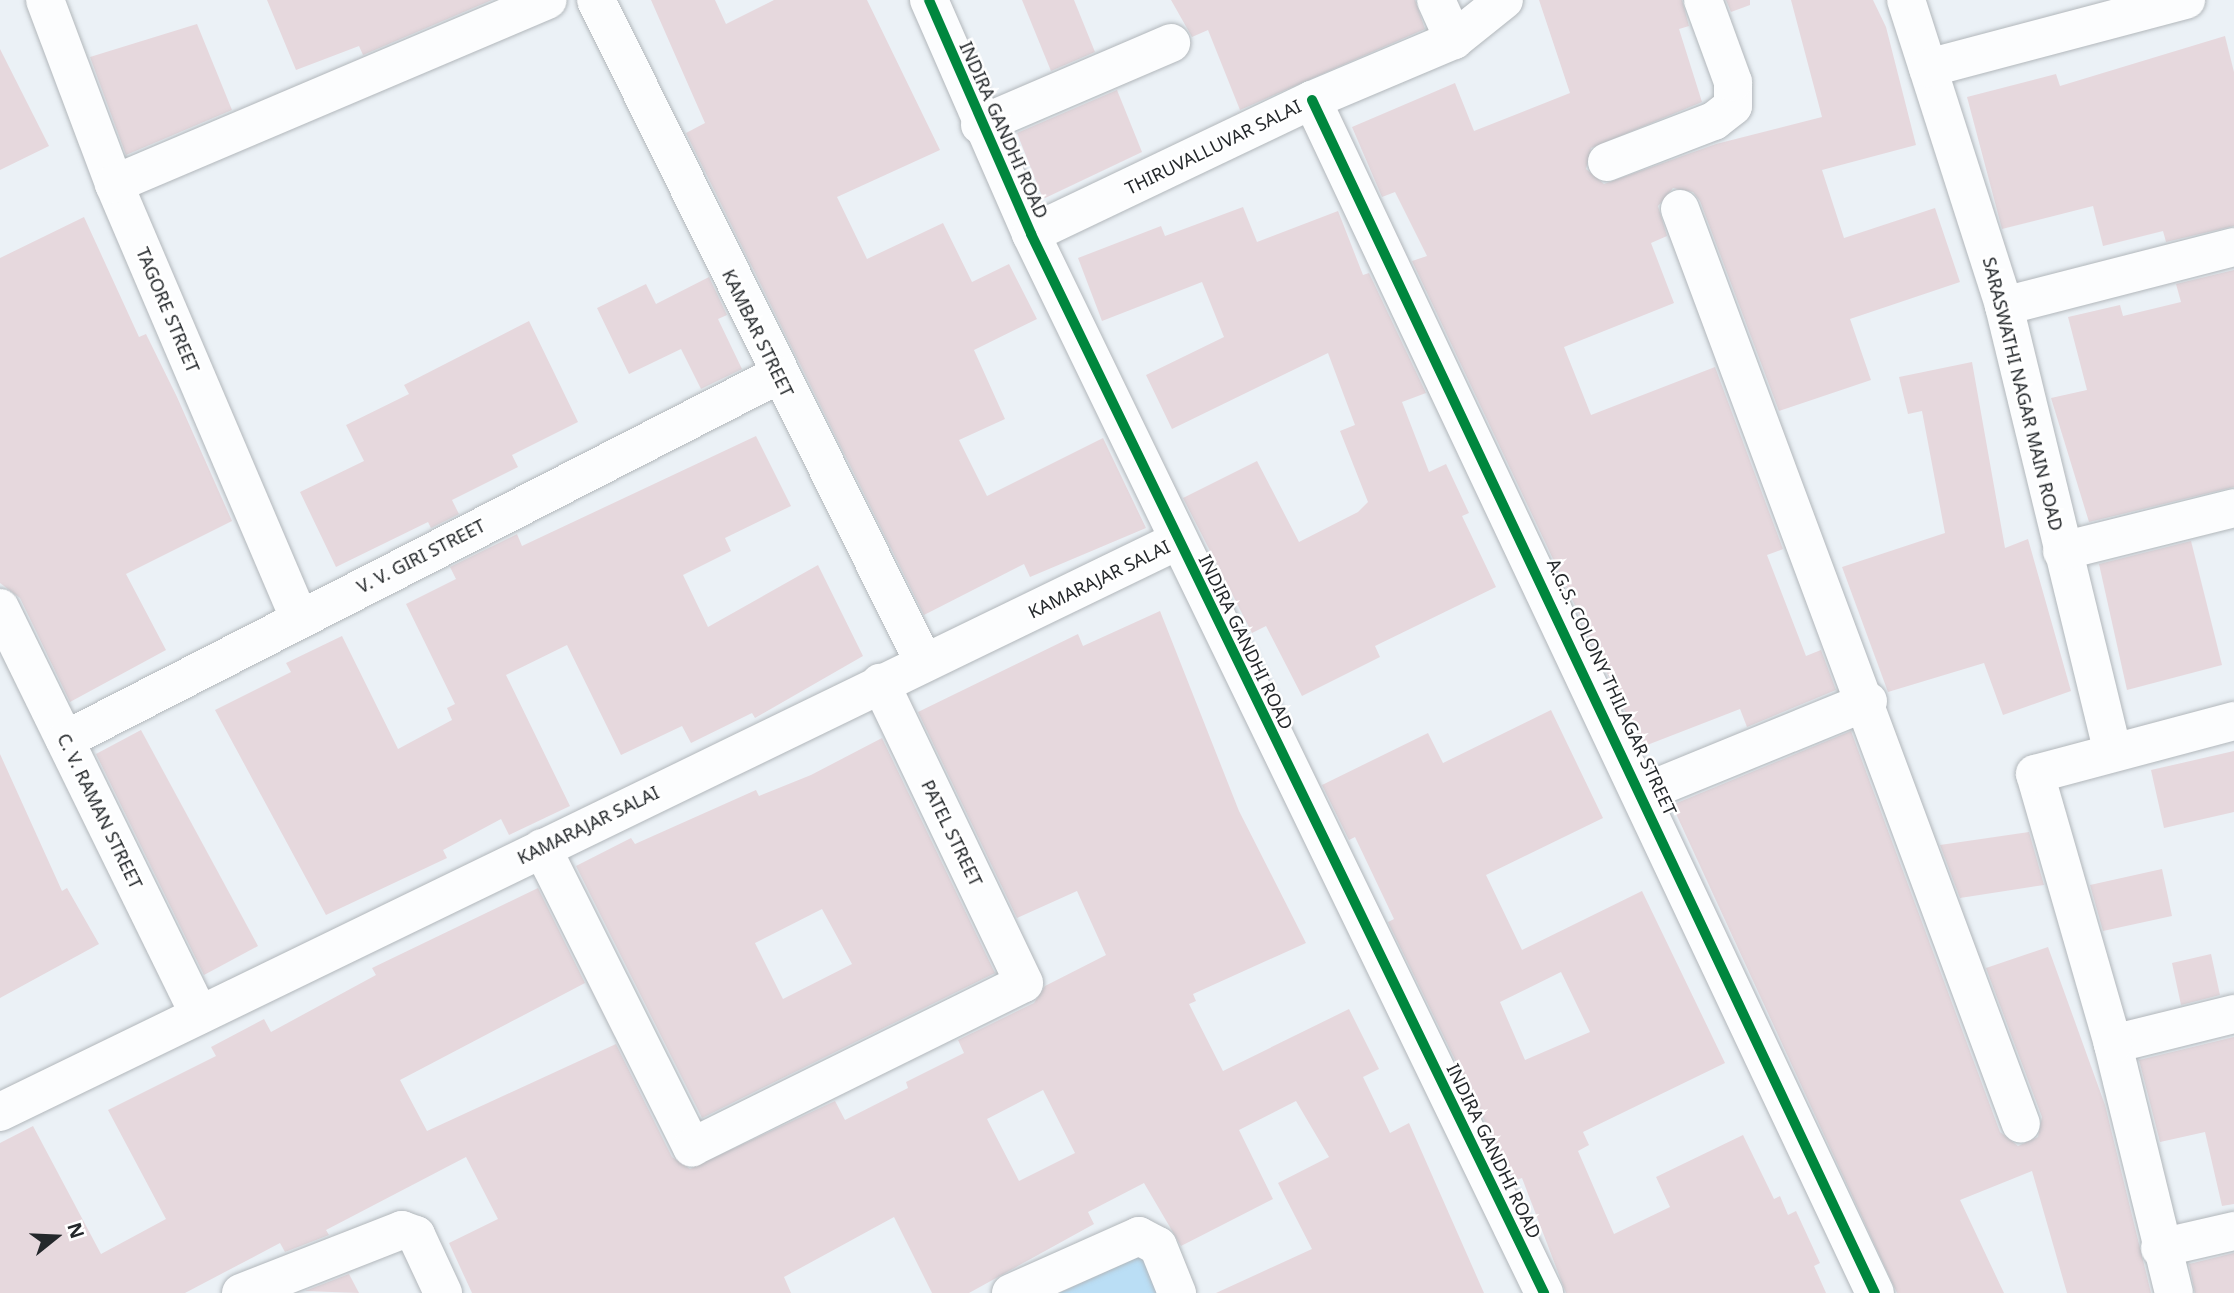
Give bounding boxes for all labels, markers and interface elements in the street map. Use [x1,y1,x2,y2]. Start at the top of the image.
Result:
street label: INDIRA GANDHI ROAD [955,38,1053,222]
street label: THIRUVALLUVAR SALAI [1121,95,1305,199]
street label: TAGORE STREET [132,244,204,376]
street label: SARASWATHI NAGAR MAIN ROAD [1978,255,2068,533]
street label: KAMBAR STREET [718,266,798,400]
street label: V. V. GIRI STREET [353,514,489,598]
street label: KAMARAJAR SALAI [1025,535,1173,623]
street label: INDIRA GANDHI ROAD [1194,551,1298,733]
street label: A.G.S. COLONY THILAGAR STREET [1543,555,1681,819]
street label: C. V. RAMAN STREET [53,730,147,892]
street label: PATEL STREET [917,776,987,890]
street label: KAMARAJAR SALAI [514,781,662,869]
street label: INDIRA GANDHI ROAD [1442,1060,1546,1242]
north arrow [21,1202,91,1272]
text: N [61,1219,91,1242]

